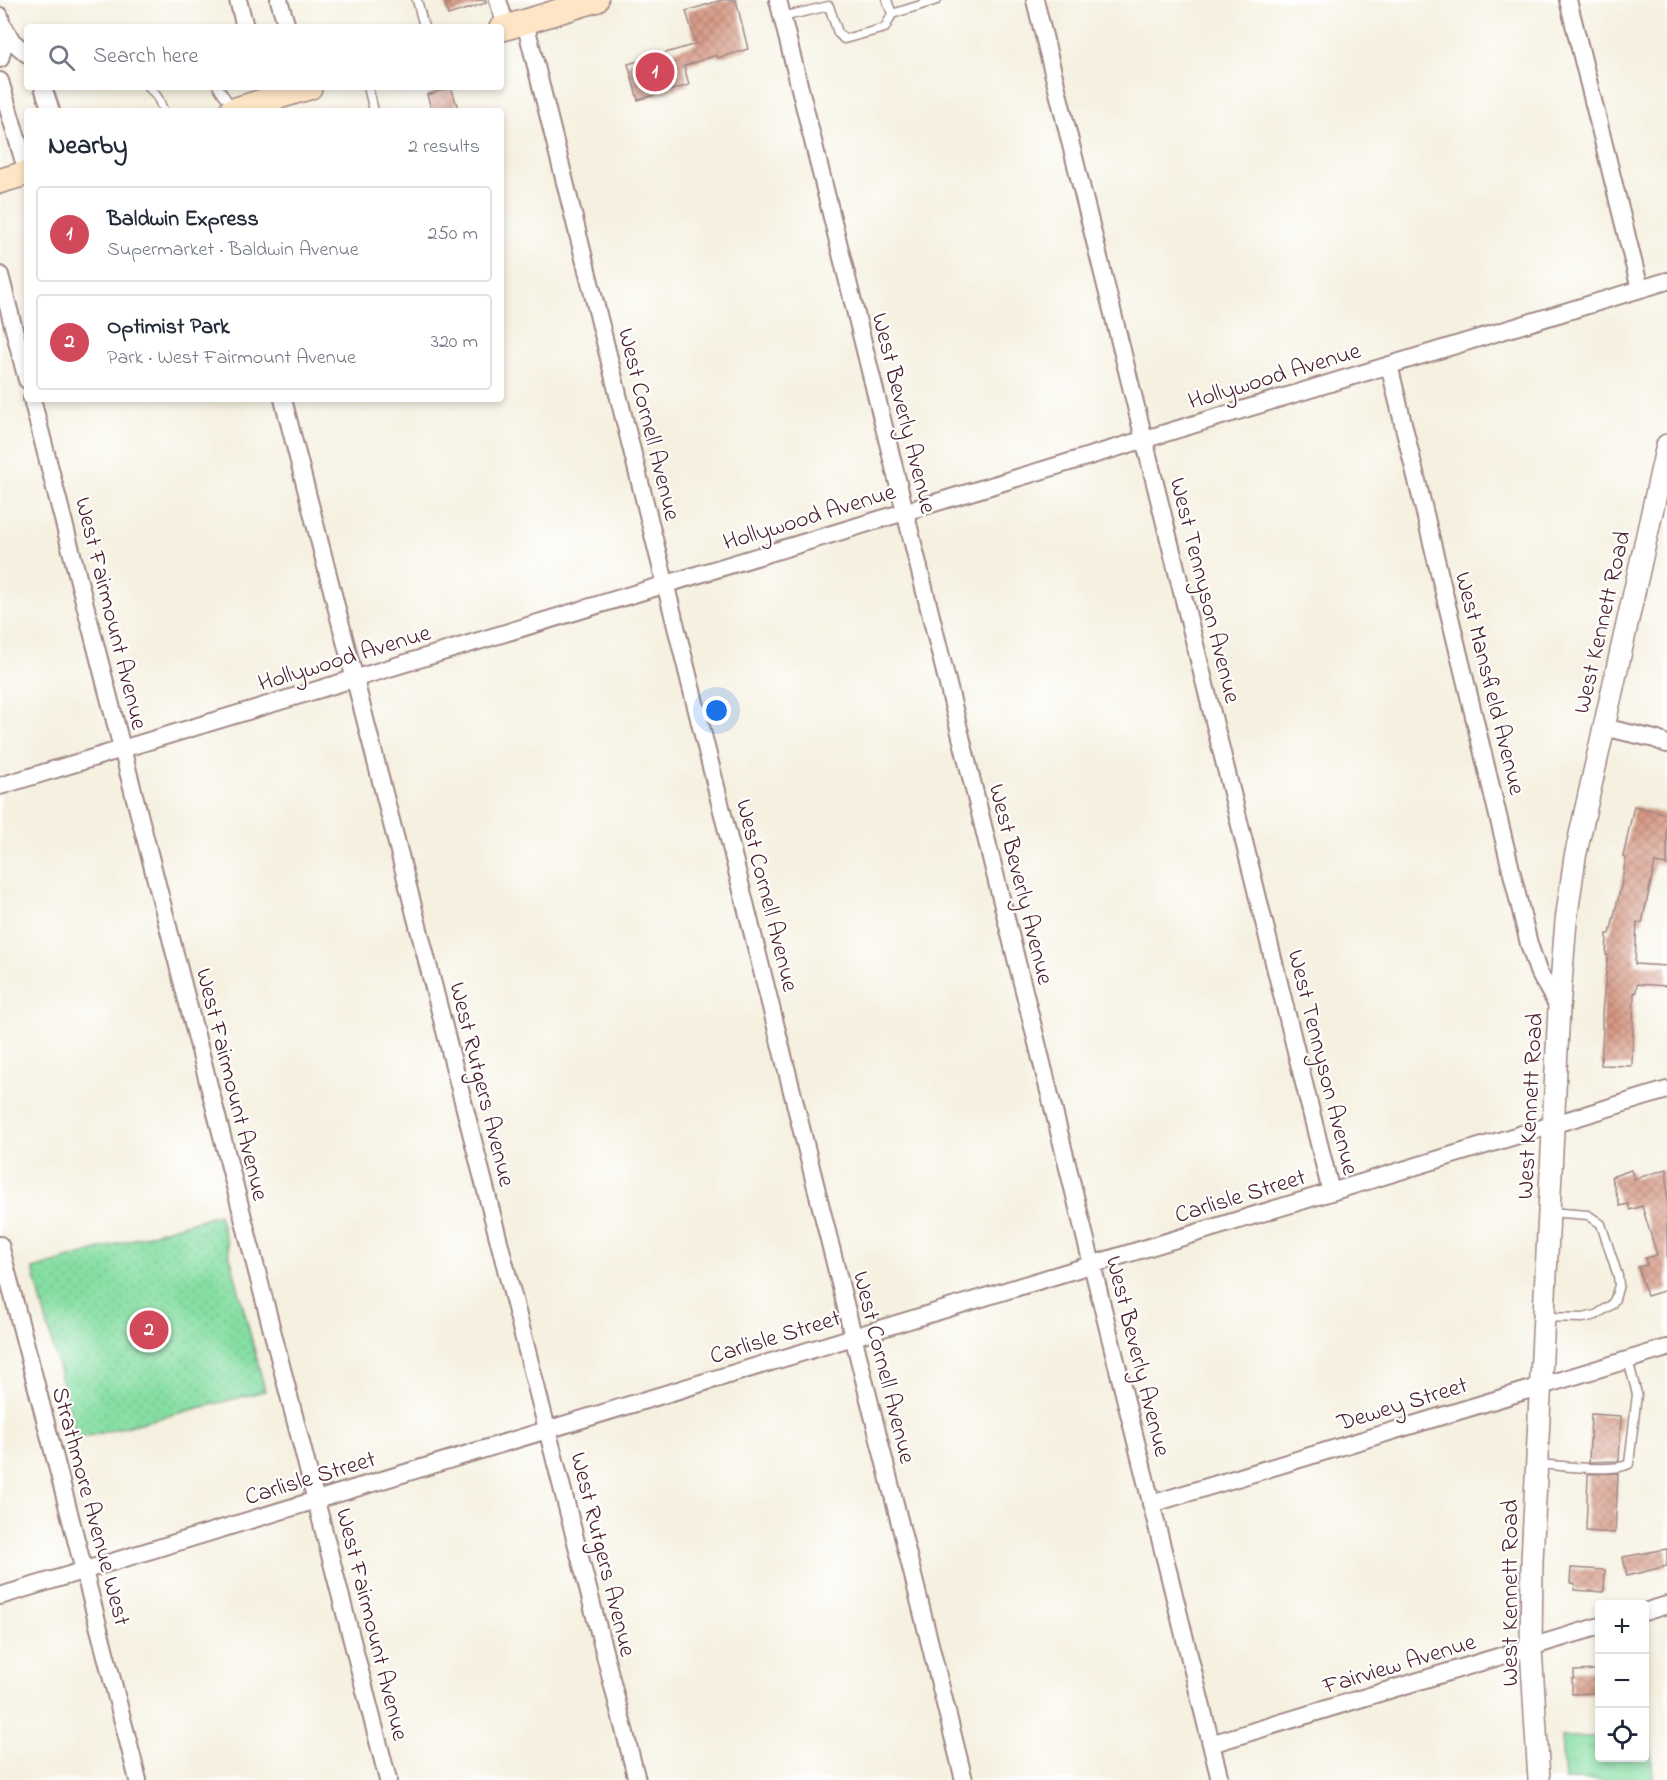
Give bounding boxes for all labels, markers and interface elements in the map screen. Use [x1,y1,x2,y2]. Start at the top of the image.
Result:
search box [24,24,504,90]
icon: search [45,41,78,74]
text: Search here [93,41,198,73]
pin: 1 [636,50,674,94]
text: Nearby [48,128,127,166]
text: 2 results [408,133,480,162]
text: Baldwin Express [107,204,259,236]
text: 1 [66,220,73,249]
text: 250 m [427,220,478,249]
text: Supermarket · Baldwin Avenue [107,236,359,265]
street label: West Beverly Avenue [860,309,945,518]
text: Optimist Park [107,312,230,344]
street label: West Cornell Avenue [607,325,688,525]
text: 2 [65,328,74,357]
text: 320 m [431,328,478,357]
street label: Hollywood Avenue [1184,334,1366,421]
text: Park · West Fairmount Avenue [107,344,356,373]
street label: West Tennyson Avenue [1158,474,1249,708]
street label: Hollywood Avenue [719,475,901,562]
street label: West Fairmount Avenue [64,494,155,734]
street label: West Kennett Road [1565,527,1642,717]
street label: West Mansfield Avenue [1444,568,1533,799]
street label: Hollywood Avenue [254,616,436,703]
your location [702,696,731,725]
street label: West Beverly Avenue [977,780,1062,989]
street label: West Cornell Avenue [725,796,806,996]
street label: West Tennyson Avenue [1276,946,1367,1180]
street label: West Fairmount Avenue [185,965,276,1205]
street label: West Rutgers Avenue [438,979,523,1191]
street label: West Kennett Road [1509,1011,1554,1200]
street label: Carlisle Street [1171,1161,1311,1234]
street label: West Beverly Avenue [1094,1252,1179,1461]
street label: West Cornell Avenue [842,1268,923,1468]
street label: Carlisle Street [706,1302,846,1375]
pin: 2 [130,1308,168,1352]
street label: Dewey Street [1332,1369,1473,1443]
street label: Strathmore Avenue West [41,1383,138,1630]
street label: Carlisle Street [241,1443,381,1516]
street label: West Rutgers Avenue [559,1449,644,1661]
street label: West Kennett Road [1494,1499,1529,1686]
street label: West Fairmount Avenue [325,1505,416,1745]
map controls [1595,1600,1649,1762]
button: + [1595,1600,1649,1654]
street label: Fairview Avenue [1318,1625,1481,1706]
button: − [1595,1654,1649,1708]
button: locate [1595,1708,1649,1762]

